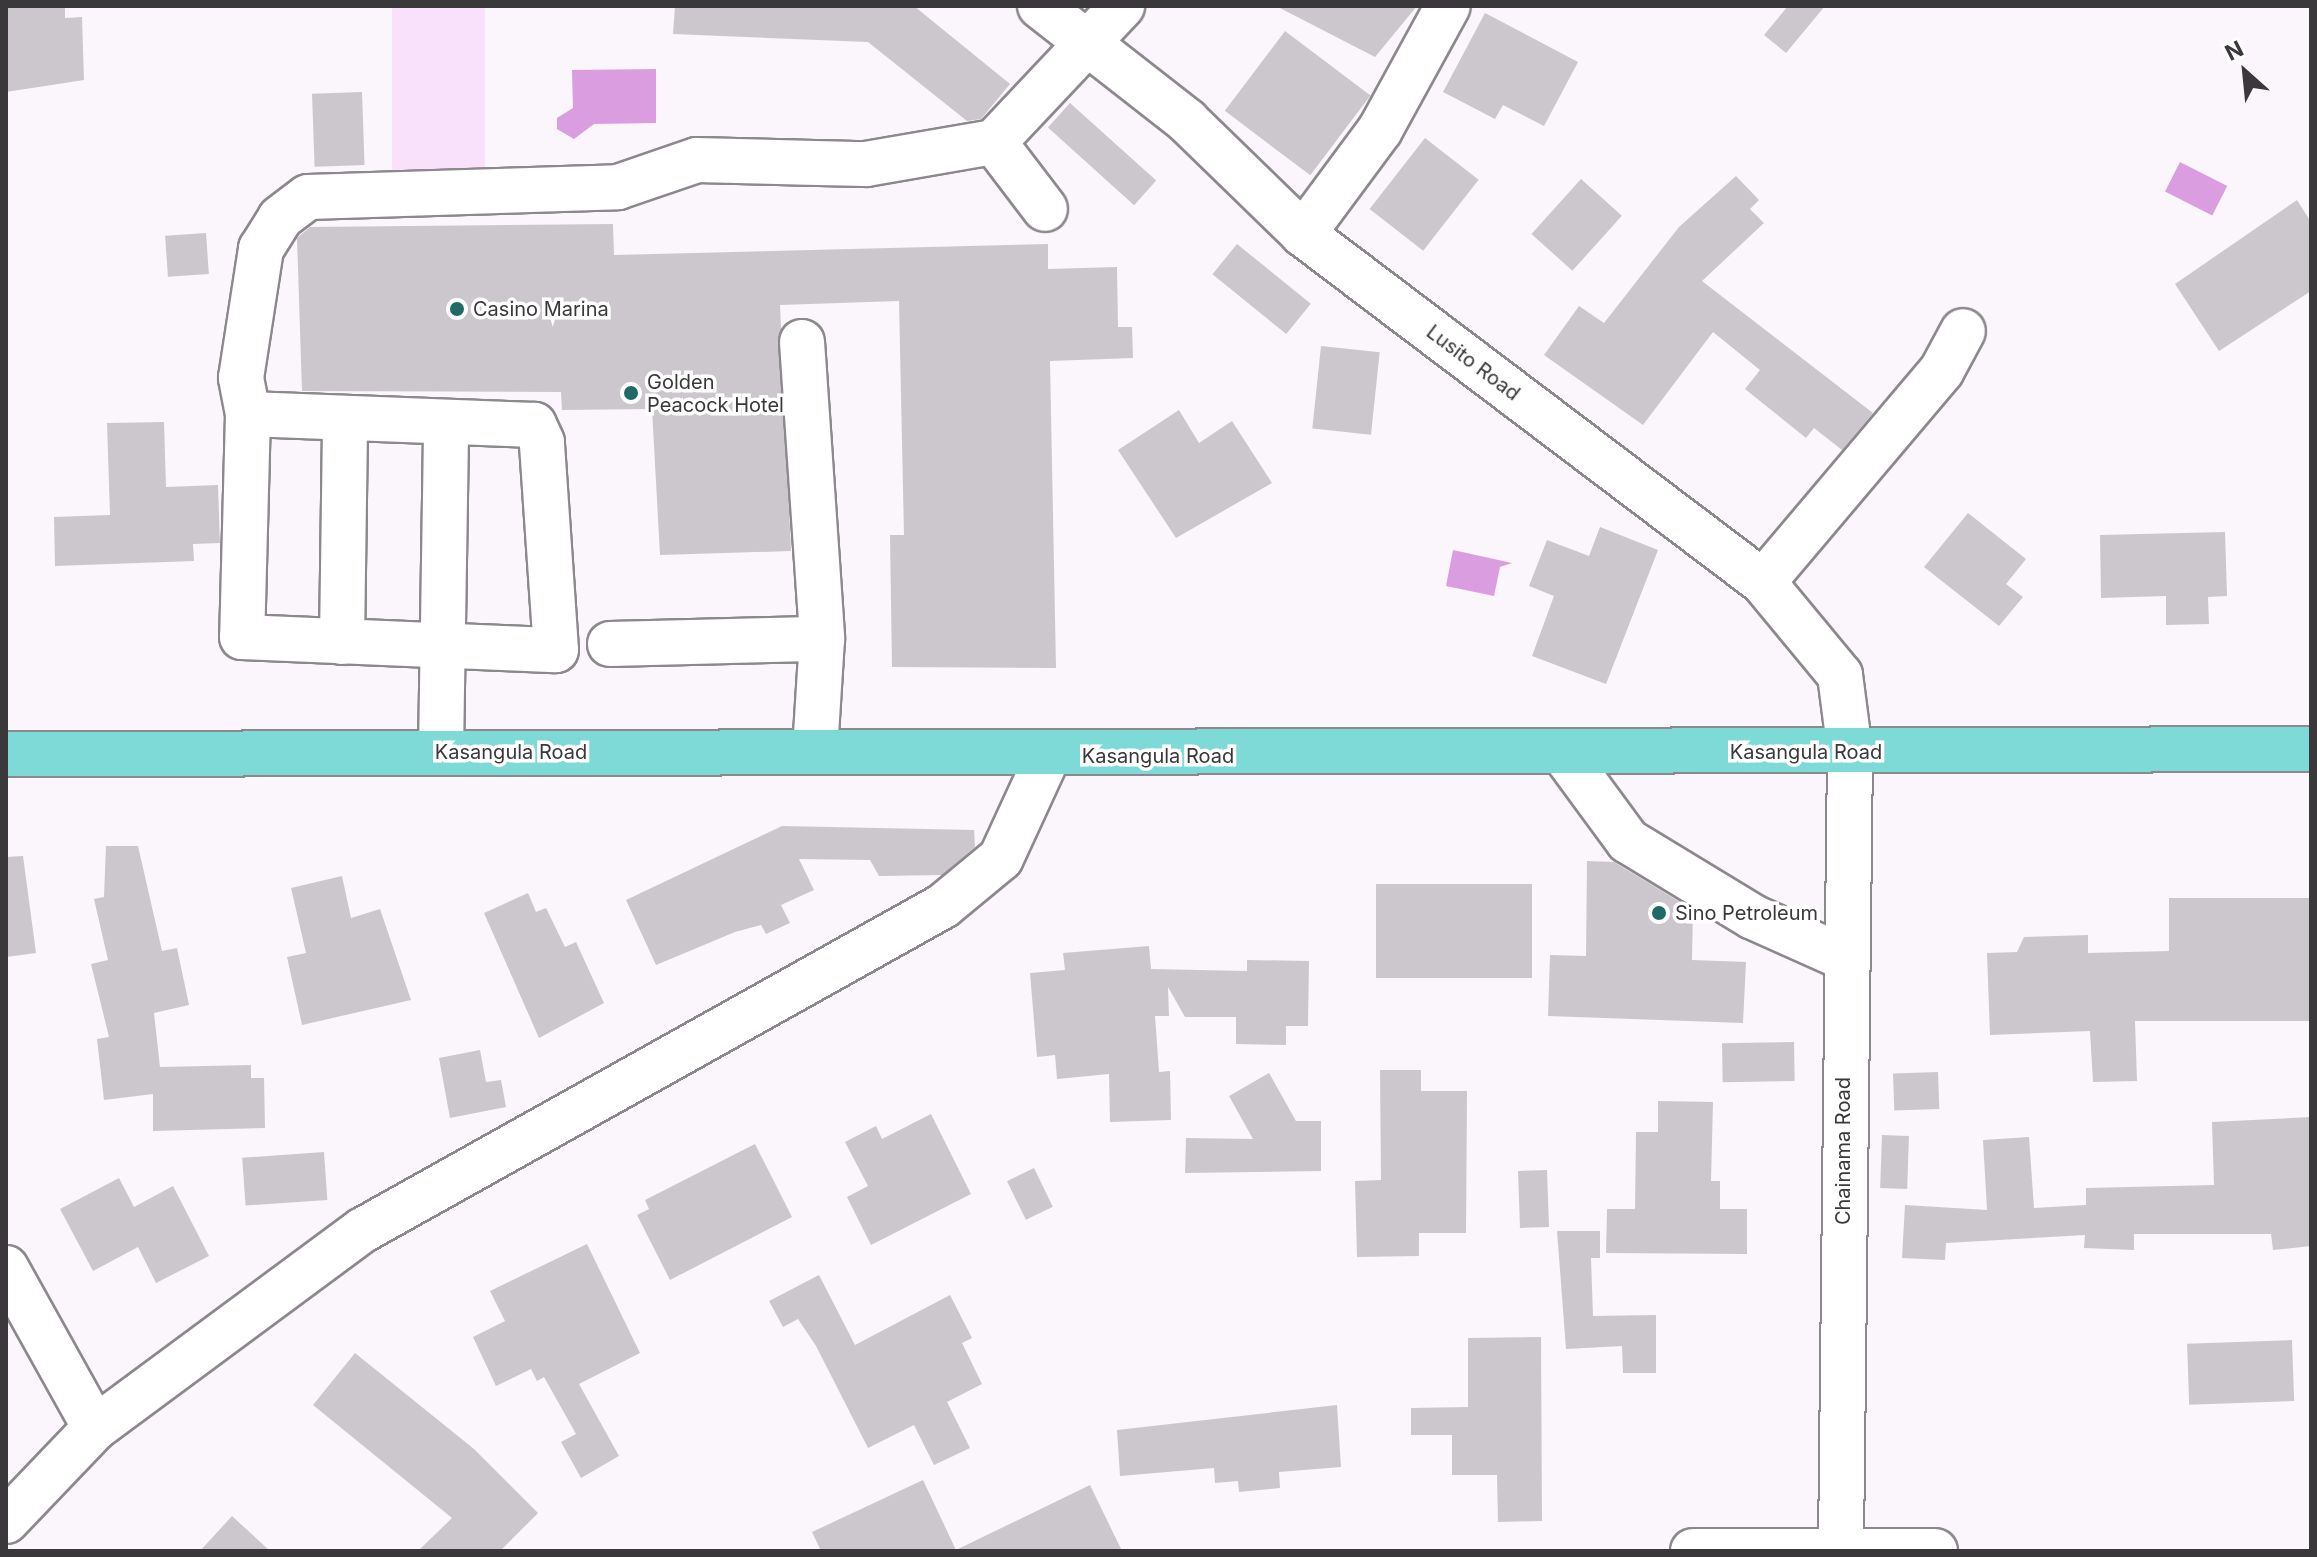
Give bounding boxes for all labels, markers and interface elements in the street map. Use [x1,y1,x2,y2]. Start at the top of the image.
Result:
north arrow [2205,32,2285,112]
text: N [2221,35,2247,66]
place label: Casino Marina [473,297,609,321]
marker: Casino Marina [448,300,466,318]
street label: Lusito Road [1422,320,1524,406]
place label: Golden Peacock Hotel [647,370,784,417]
marker: Golden Peacock Hotel [622,384,640,402]
street label: Kasangula Road [435,740,587,764]
street label: Kasangula Road [1730,740,1882,764]
street label: Kasangula Road [1082,744,1234,768]
place label: Sino Petroleum [1675,901,1818,925]
marker: Sino Petroleum [1650,904,1668,922]
street label: Chainama Road [1831,1077,1855,1225]

